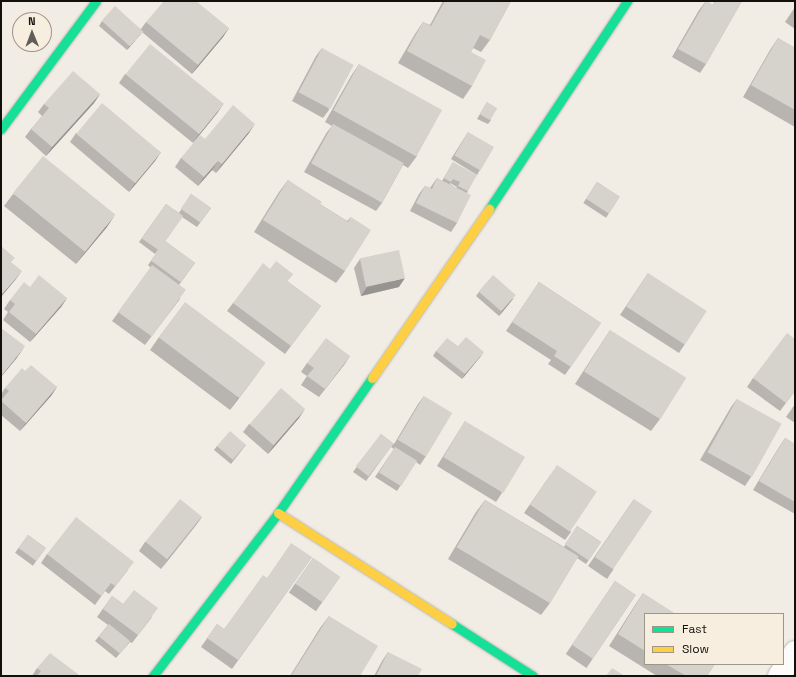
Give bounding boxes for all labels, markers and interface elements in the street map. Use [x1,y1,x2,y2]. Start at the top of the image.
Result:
north arrow [12,12,52,52]
text: N [28,14,36,28]
legend [644,613,784,665]
text: Fast [682,621,707,637]
text: Slow [682,641,709,657]

